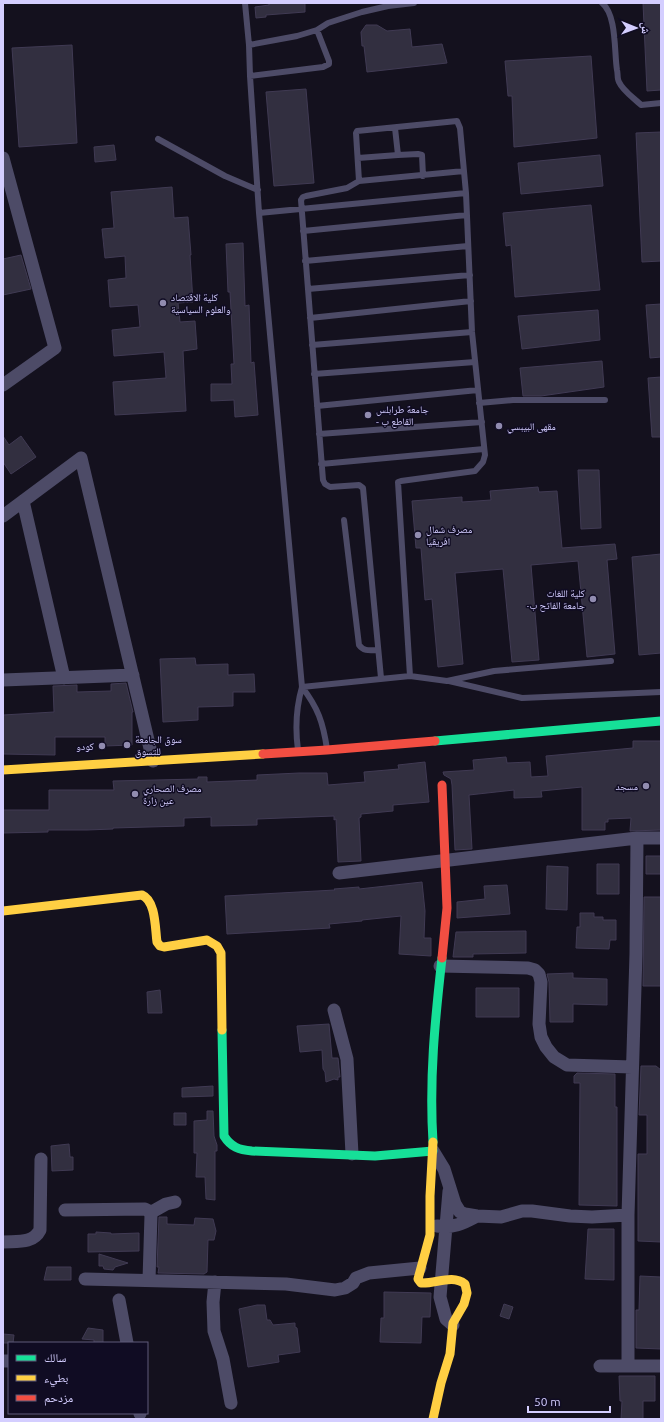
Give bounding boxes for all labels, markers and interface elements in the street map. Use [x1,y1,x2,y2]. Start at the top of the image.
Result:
north arrow [616,8,656,48]
text: ش [638,22,652,34]
place label: كلية الاقتصاد والعلوم السياسية [171,292,231,317]
marker: كلية الاقتصاد والعلوم السياسية [158,298,168,308]
place label: جامعة طرابلس - القاطع ب [376,404,429,428]
marker: جامعة طرابلس - القاطع ب [363,410,373,420]
marker: مقهى البيبسي [494,421,504,431]
place label: مقهى البيبسي [507,421,556,434]
place label: مصرف شمال افريقيا [426,524,473,547]
marker: مصرف شمال افريقيا [413,530,423,540]
place label: كلية اللغات -جامعة الفاتح ب [527,588,586,612]
marker: كلية اللغات -جامعة الفاتح ب [588,594,598,604]
place label: سوق الجامعة للتسوق [135,734,182,758]
marker: سوق الجامعة للتسوق [122,740,132,750]
place label: كودو [76,741,94,752]
marker: كودو [97,741,107,751]
place label: مسجد [615,781,638,792]
marker: مسجد [641,781,651,791]
place label: مصرف الصحاري عين زارة [143,783,202,807]
marker: مصرف الصحاري عين زارة [130,789,140,799]
legend [8,1342,148,1414]
text: سالك [44,1351,66,1364]
text: بطيء [44,1371,68,1388]
scale bar [528,1388,610,1414]
text: مزدحم [44,1391,73,1406]
text: 50 m [534,1395,561,1408]

